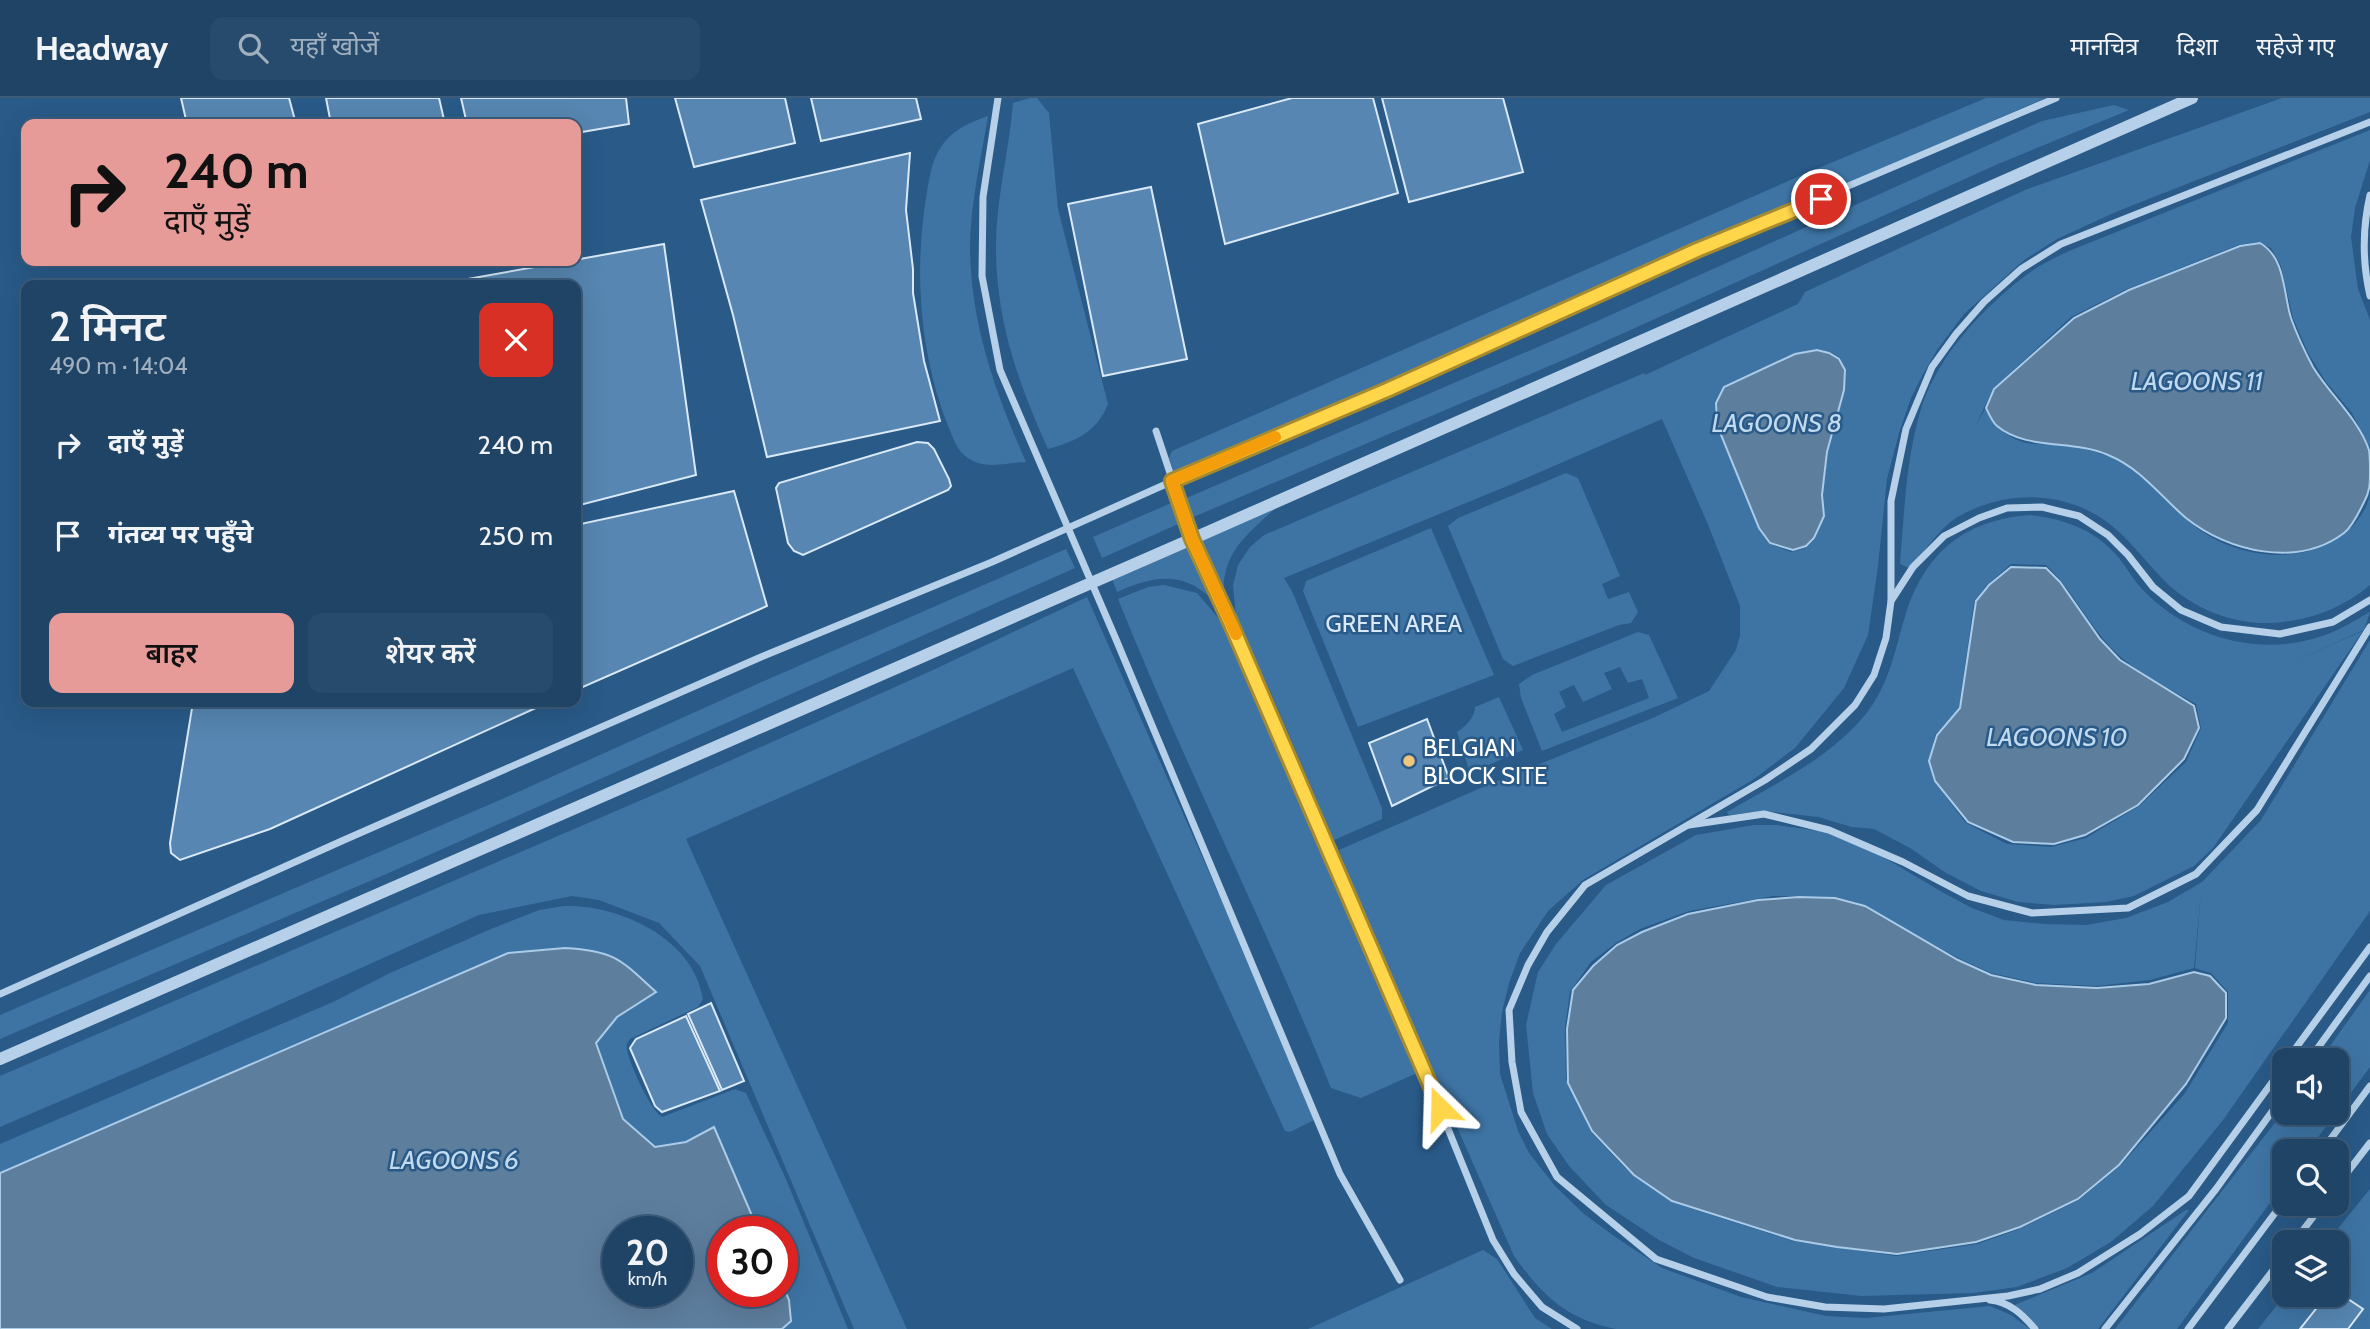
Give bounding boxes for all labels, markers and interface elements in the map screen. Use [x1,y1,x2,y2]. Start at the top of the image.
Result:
search box [210,17,700,80]
text: Headway [35,28,168,68]
icon: search [234,29,272,67]
text: यहाँ खोजें [290,30,379,62]
text: मानचित्र [2070,32,2139,61]
text: दिशा [2177,32,2218,61]
text: सहेजे गए [2256,32,2335,61]
text: 240 m [164,141,309,200]
icon: right [49,147,140,238]
pin [1791,169,1851,229]
icon: arrive [1802,180,1840,218]
text: दाएँ मुड़ें [164,201,250,240]
text: 2 मिनट [49,300,166,352]
button: close [479,303,553,377]
text: 490 m · 14:04 [49,352,188,380]
water label: LAGOONS 11 [2131,365,2263,397]
water label: LAGOONS 8 [1711,407,1843,439]
icon: right [49,426,87,464]
text: दाएँ मुड़ें [108,427,184,459]
text: 240 m [478,429,553,461]
icon: arrive [49,517,87,555]
text: गंतव्य पर पहुँचे [108,518,253,550]
text: 250 m [479,520,553,552]
park label: GREEN AREA [1326,609,1463,638]
button: बाहर [49,613,294,693]
button: शेयर करें [308,613,553,693]
water label: LAGOONS 10 [1986,721,2128,753]
place label: BELGIAN BLOCK SITE [1423,733,1547,790]
marker: BELGIAN BLOCK SITE [1401,753,1417,769]
map controls [2272,1048,2349,1307]
button: sound [2272,1048,2349,1125]
position arrow [1403,1071,1477,1145]
button: search [2272,1139,2349,1216]
water label: LAGOONS 6 [389,1144,519,1176]
speed limit sign: 30 [707,1216,798,1307]
button: layers [2272,1230,2349,1307]
text: 20 [626,1231,669,1274]
text: km/h [628,1268,667,1290]

